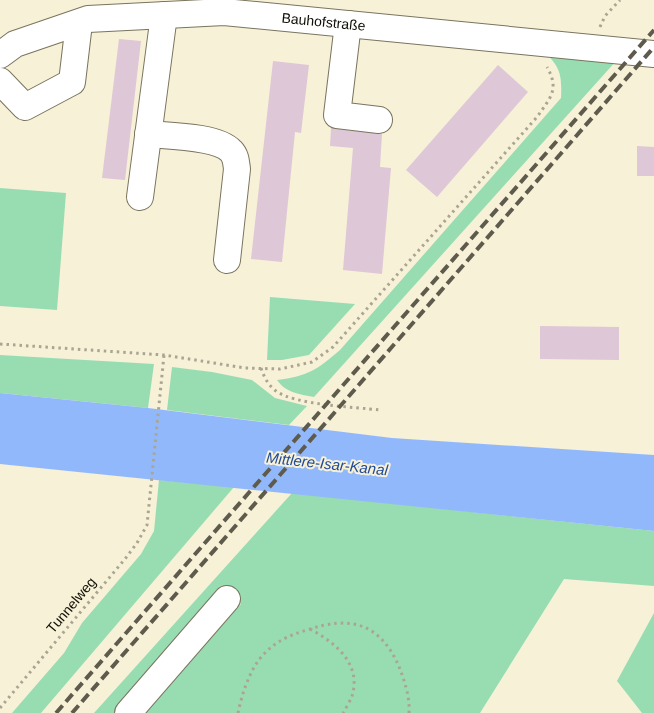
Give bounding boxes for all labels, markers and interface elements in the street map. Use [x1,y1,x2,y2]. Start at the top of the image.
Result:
street label: Bauhofstraße [281,10,366,34]
water label: Mittlere-Isar-Kanal [265,449,389,478]
street label: Tunnelweg [43,574,99,636]

